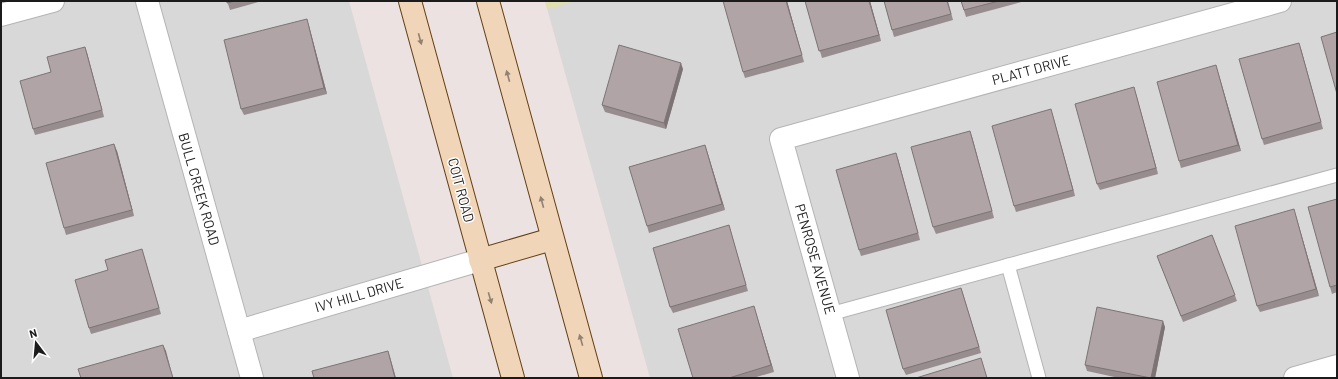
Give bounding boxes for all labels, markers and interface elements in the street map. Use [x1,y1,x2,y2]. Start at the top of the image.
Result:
one-way arrow [417,33,423,45]
street label: PLATT DRIVE [990,51,1072,88]
one-way arrow [505,70,511,82]
street label: BULL CREEK ROAD [175,131,224,247]
street label: COIT ROAD [445,156,478,224]
one-way arrow [539,195,545,207]
street label: PENROSE AVENUE [792,202,839,316]
street label: IVY HILL DRIVE [313,274,405,315]
one-way arrow [487,292,493,304]
north arrow [16,323,56,363]
text: N [28,326,38,340]
one-way arrow [578,334,584,346]

